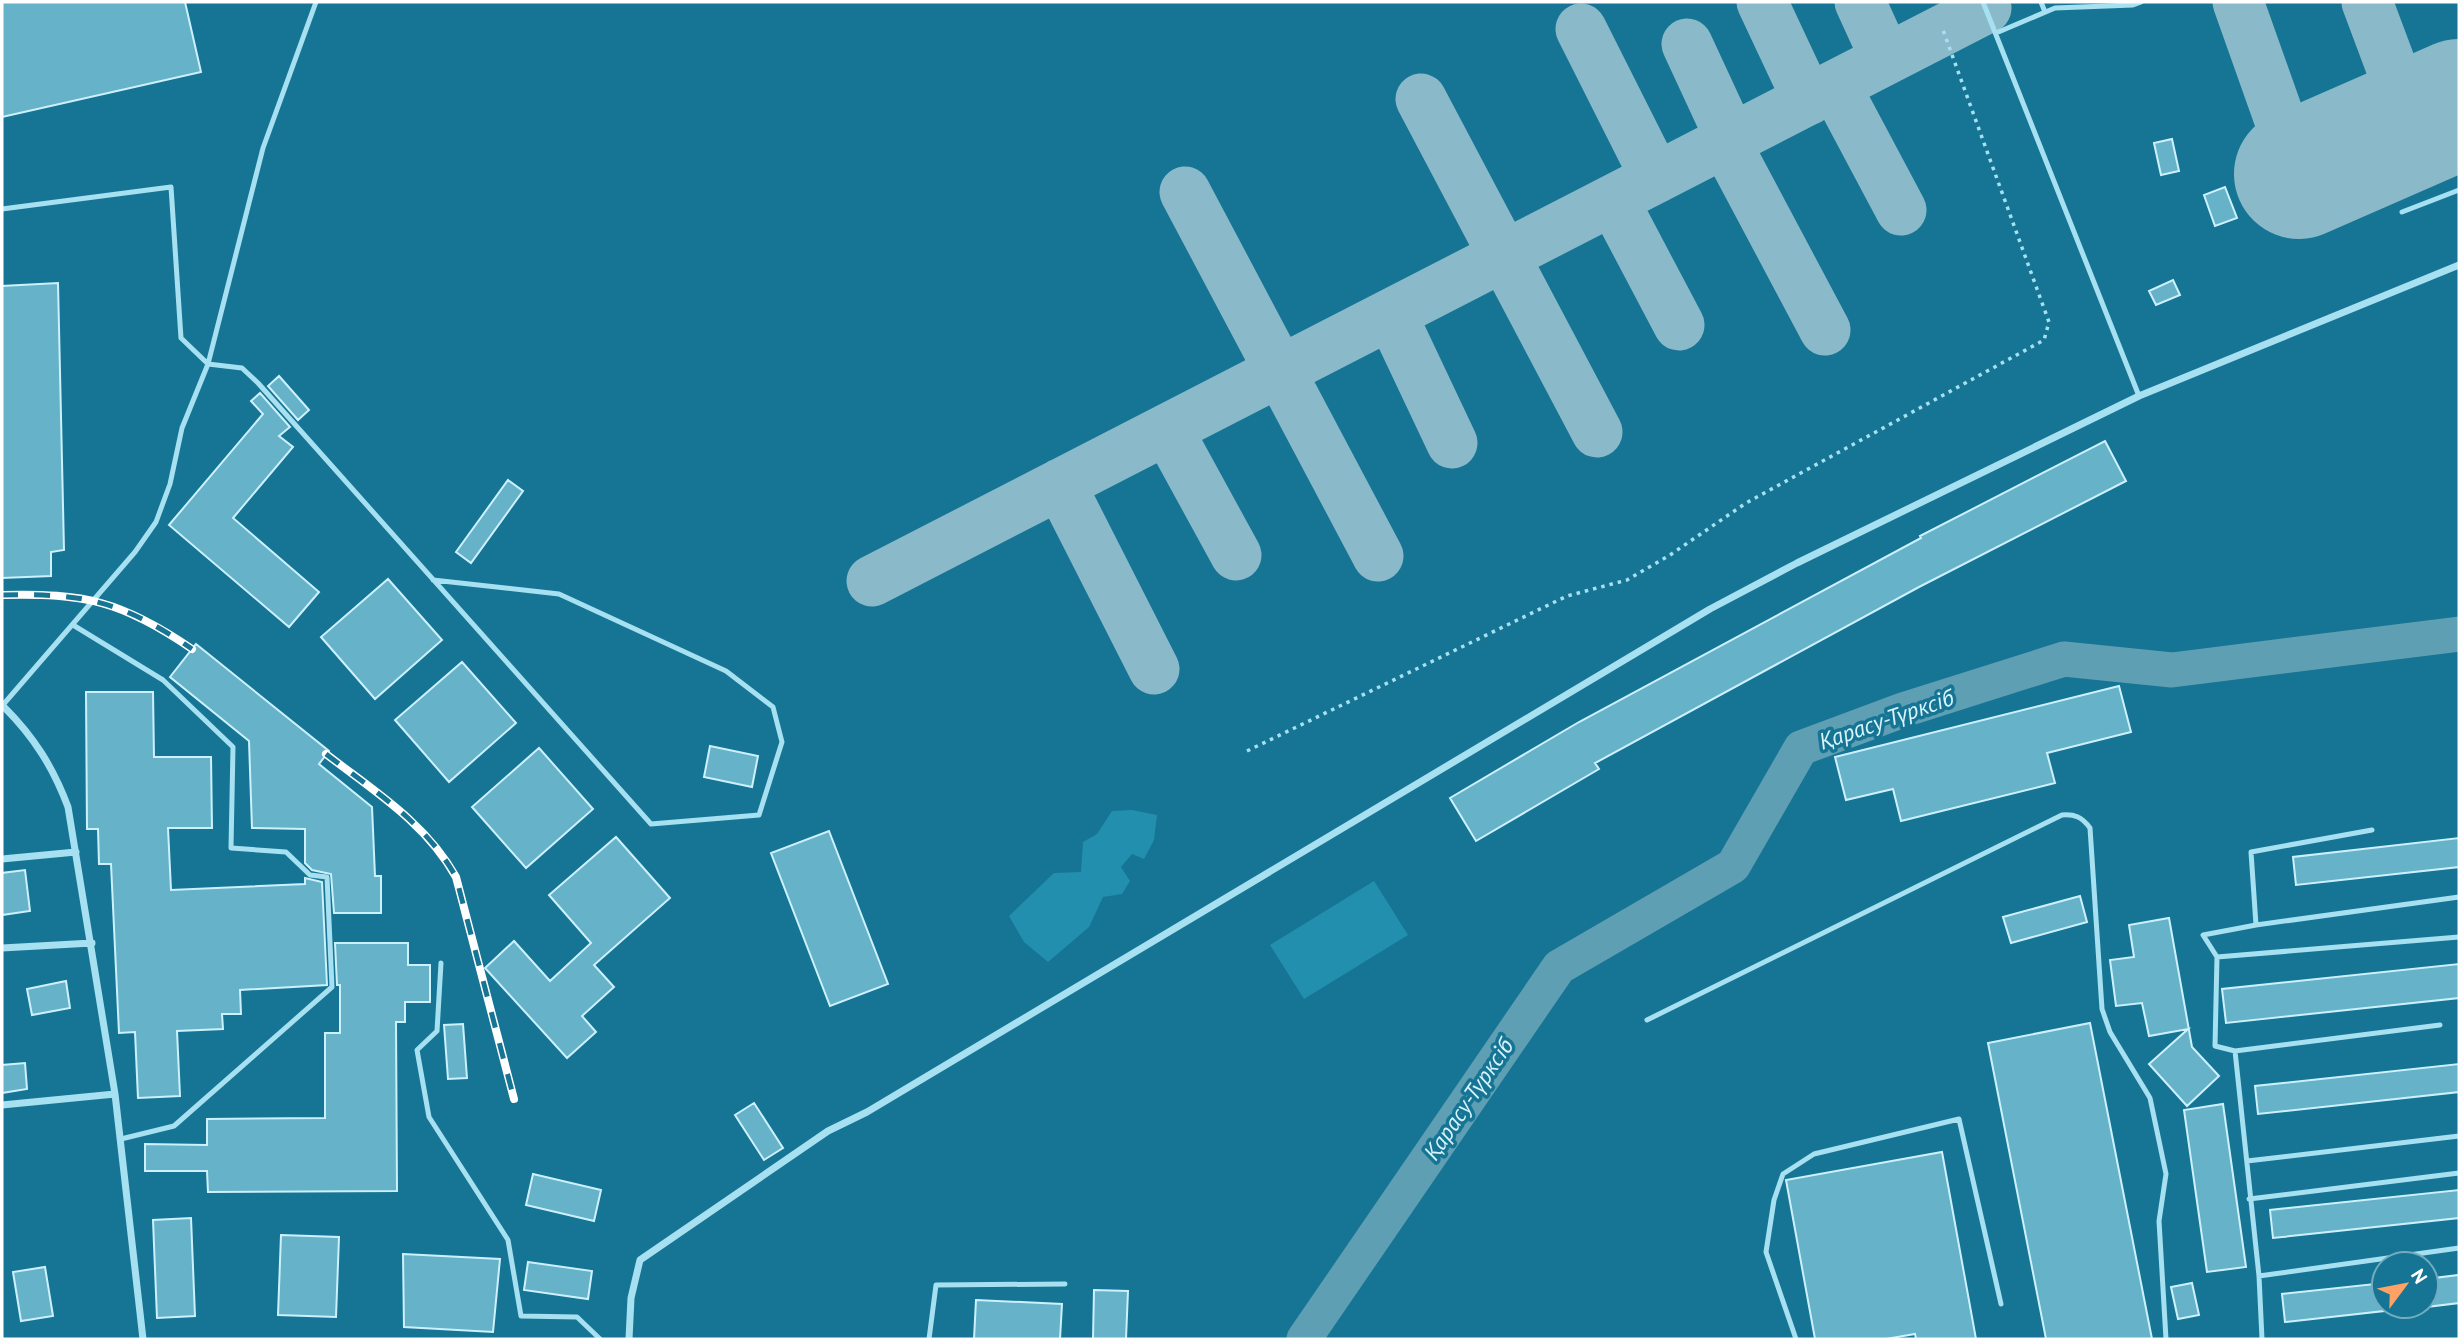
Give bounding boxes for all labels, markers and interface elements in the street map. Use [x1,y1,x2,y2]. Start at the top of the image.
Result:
water label: Қарасу-Түрксіб [1815,682,1959,756]
water label: Қарасу-Түрксіб [1417,1031,1520,1165]
north arrow [2370,1250,2440,1320]
text: N [2406,1264,2433,1288]

